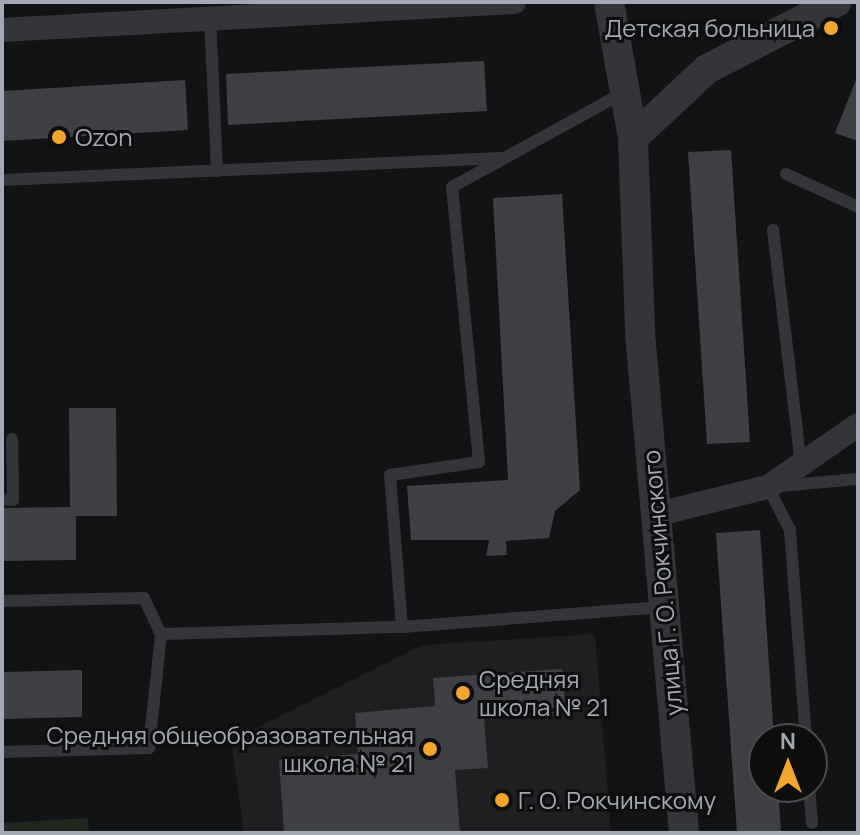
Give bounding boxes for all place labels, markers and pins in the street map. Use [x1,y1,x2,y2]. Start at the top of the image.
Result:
place label: Детская больница [604,14,815,42]
marker: Детская больница [822,19,840,37]
place label: Ozon [75,123,133,151]
marker: Ozon [50,128,68,146]
place label: Средняя школа № 21 [479,665,609,721]
marker: Средняя школа № 21 [454,684,472,702]
place label: Средняя общеобразовательная школа № 21 [47,721,414,777]
marker: Средняя общеобразовательная школа № 21 [421,740,439,758]
place label: Г. О. Рокчинскому [518,786,716,814]
marker: Г. О. Рокчинскому [493,791,511,809]

